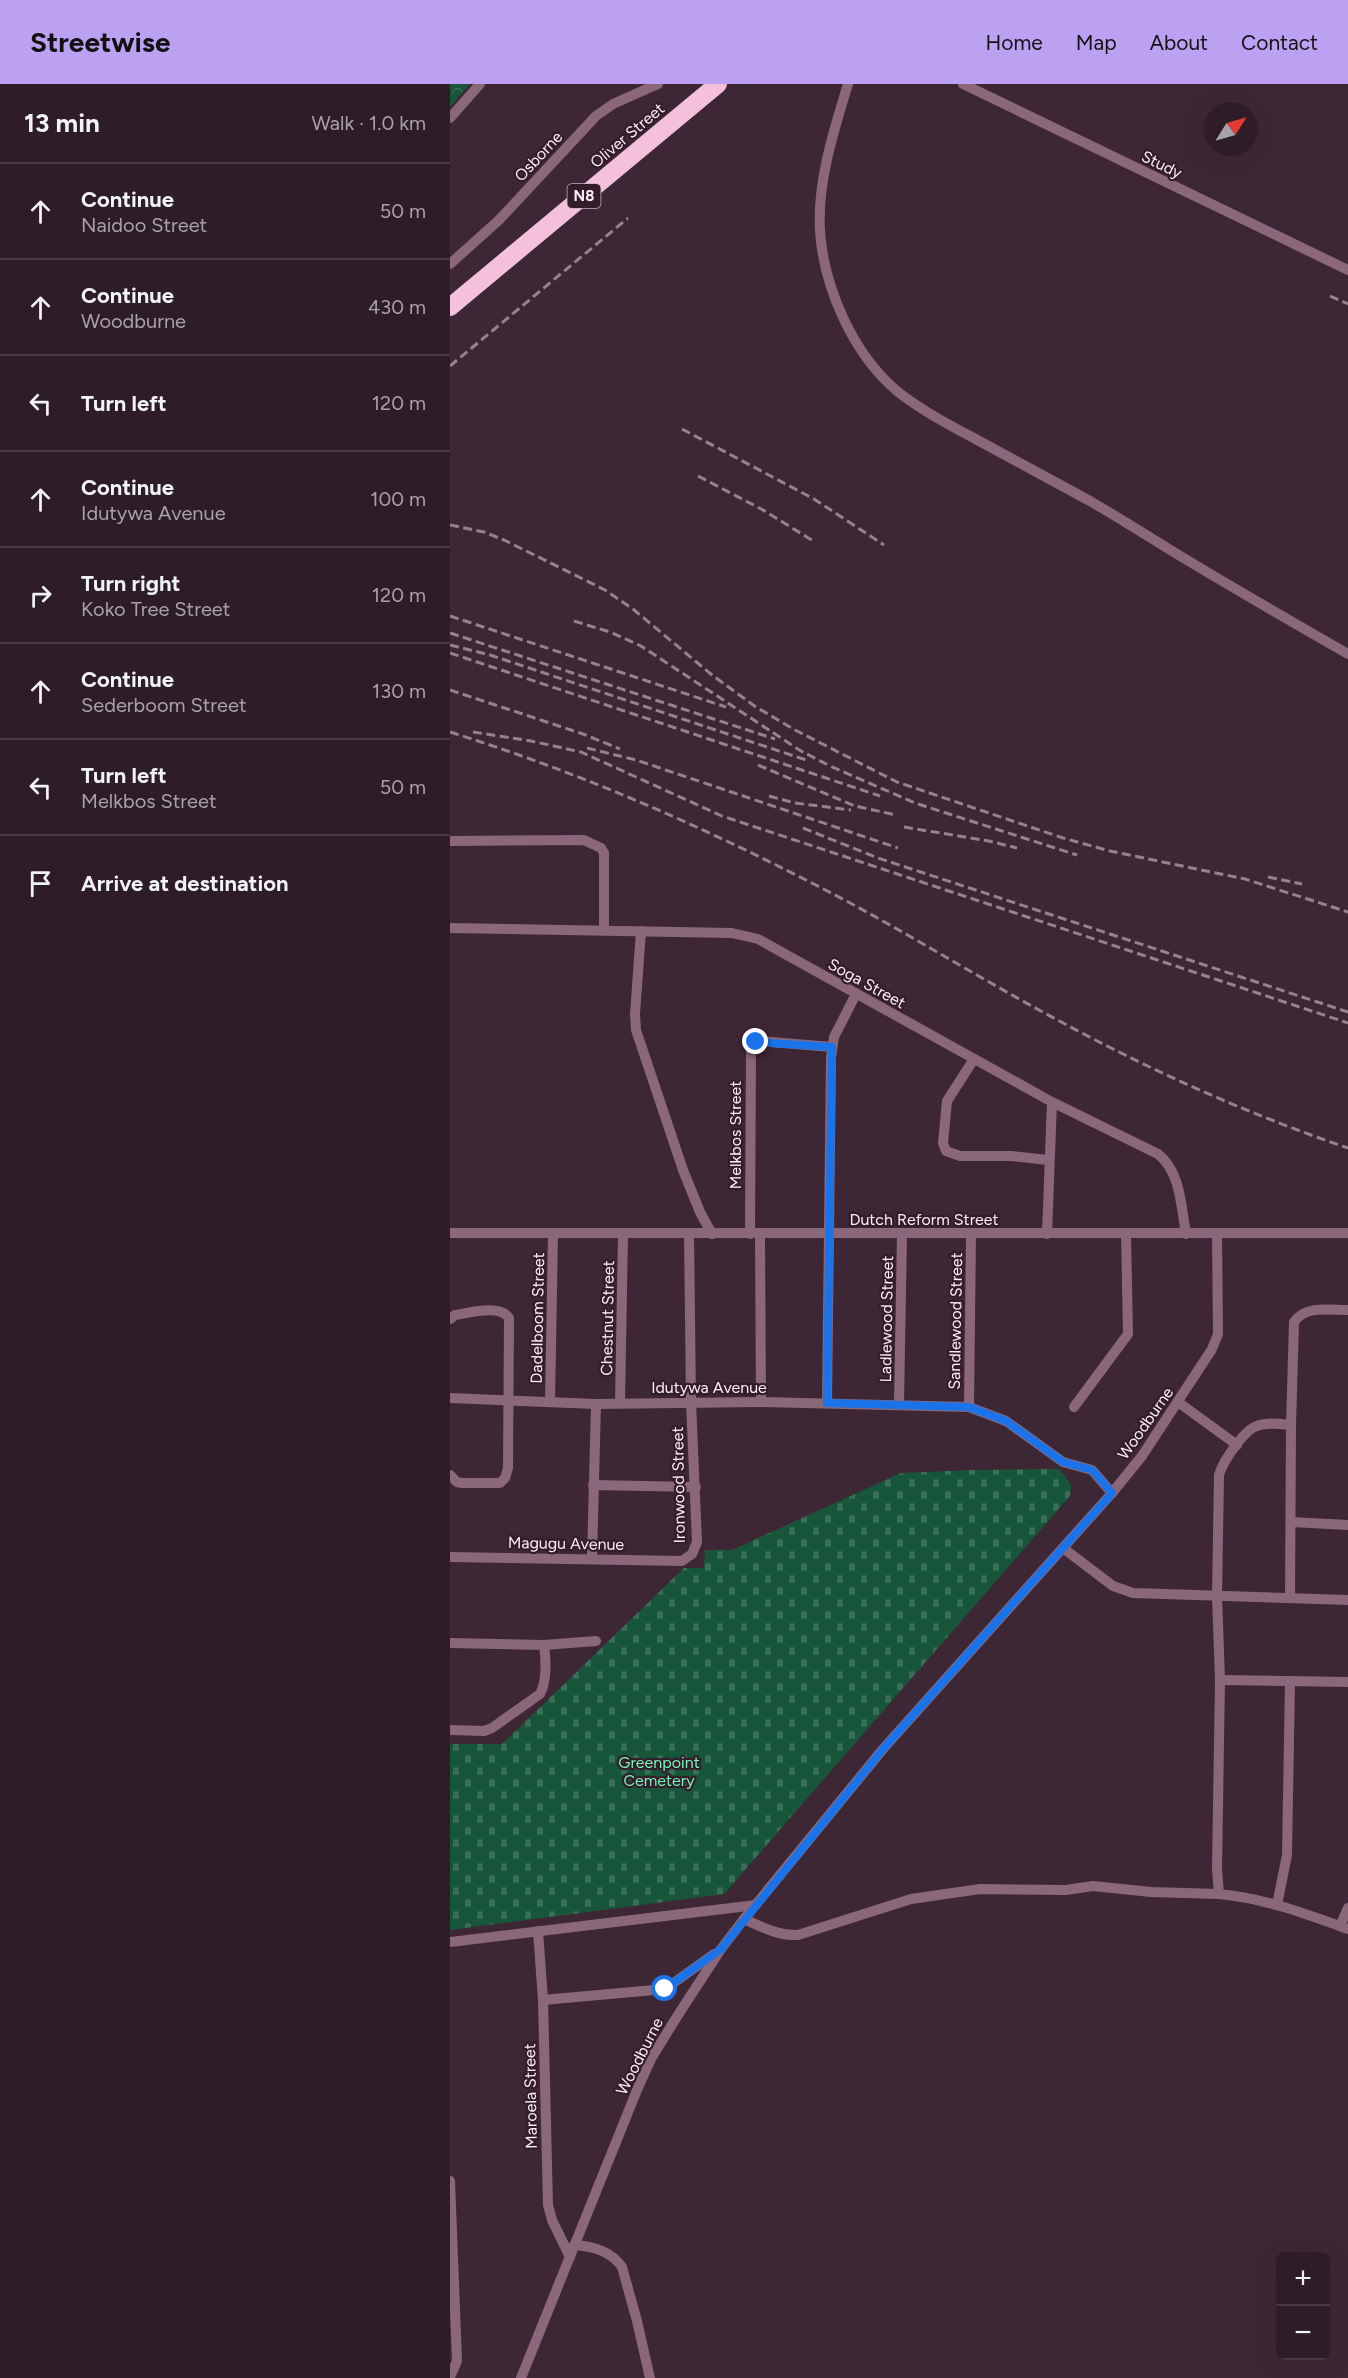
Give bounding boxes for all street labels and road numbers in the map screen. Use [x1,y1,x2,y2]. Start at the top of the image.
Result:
street label: Oliver Street [586,99,668,172]
street label: Osborne [510,127,566,185]
street label: Study [1138,147,1186,183]
road number: N8 [568,184,600,208]
street label: Soga Street [825,954,909,1012]
street label: Melkbos Street [726,1081,745,1189]
street label: Dutch Reform Street [849,1210,999,1229]
street label: Dadelboom Street [527,1252,548,1384]
street label: Sandlewood Street [945,1252,966,1390]
street label: Ladlewood Street [876,1255,897,1383]
street label: Chestnut Street [597,1260,618,1376]
street label: Idutywa Avenue [651,1378,767,1397]
street label: Woodburne [1114,1383,1177,1463]
street label: Ironwood Street [668,1426,689,1544]
street label: Magugu Avenue [508,1533,625,1554]
street label: Woodburne [612,2014,667,2098]
street label: Maroela Street [520,2043,541,2149]

